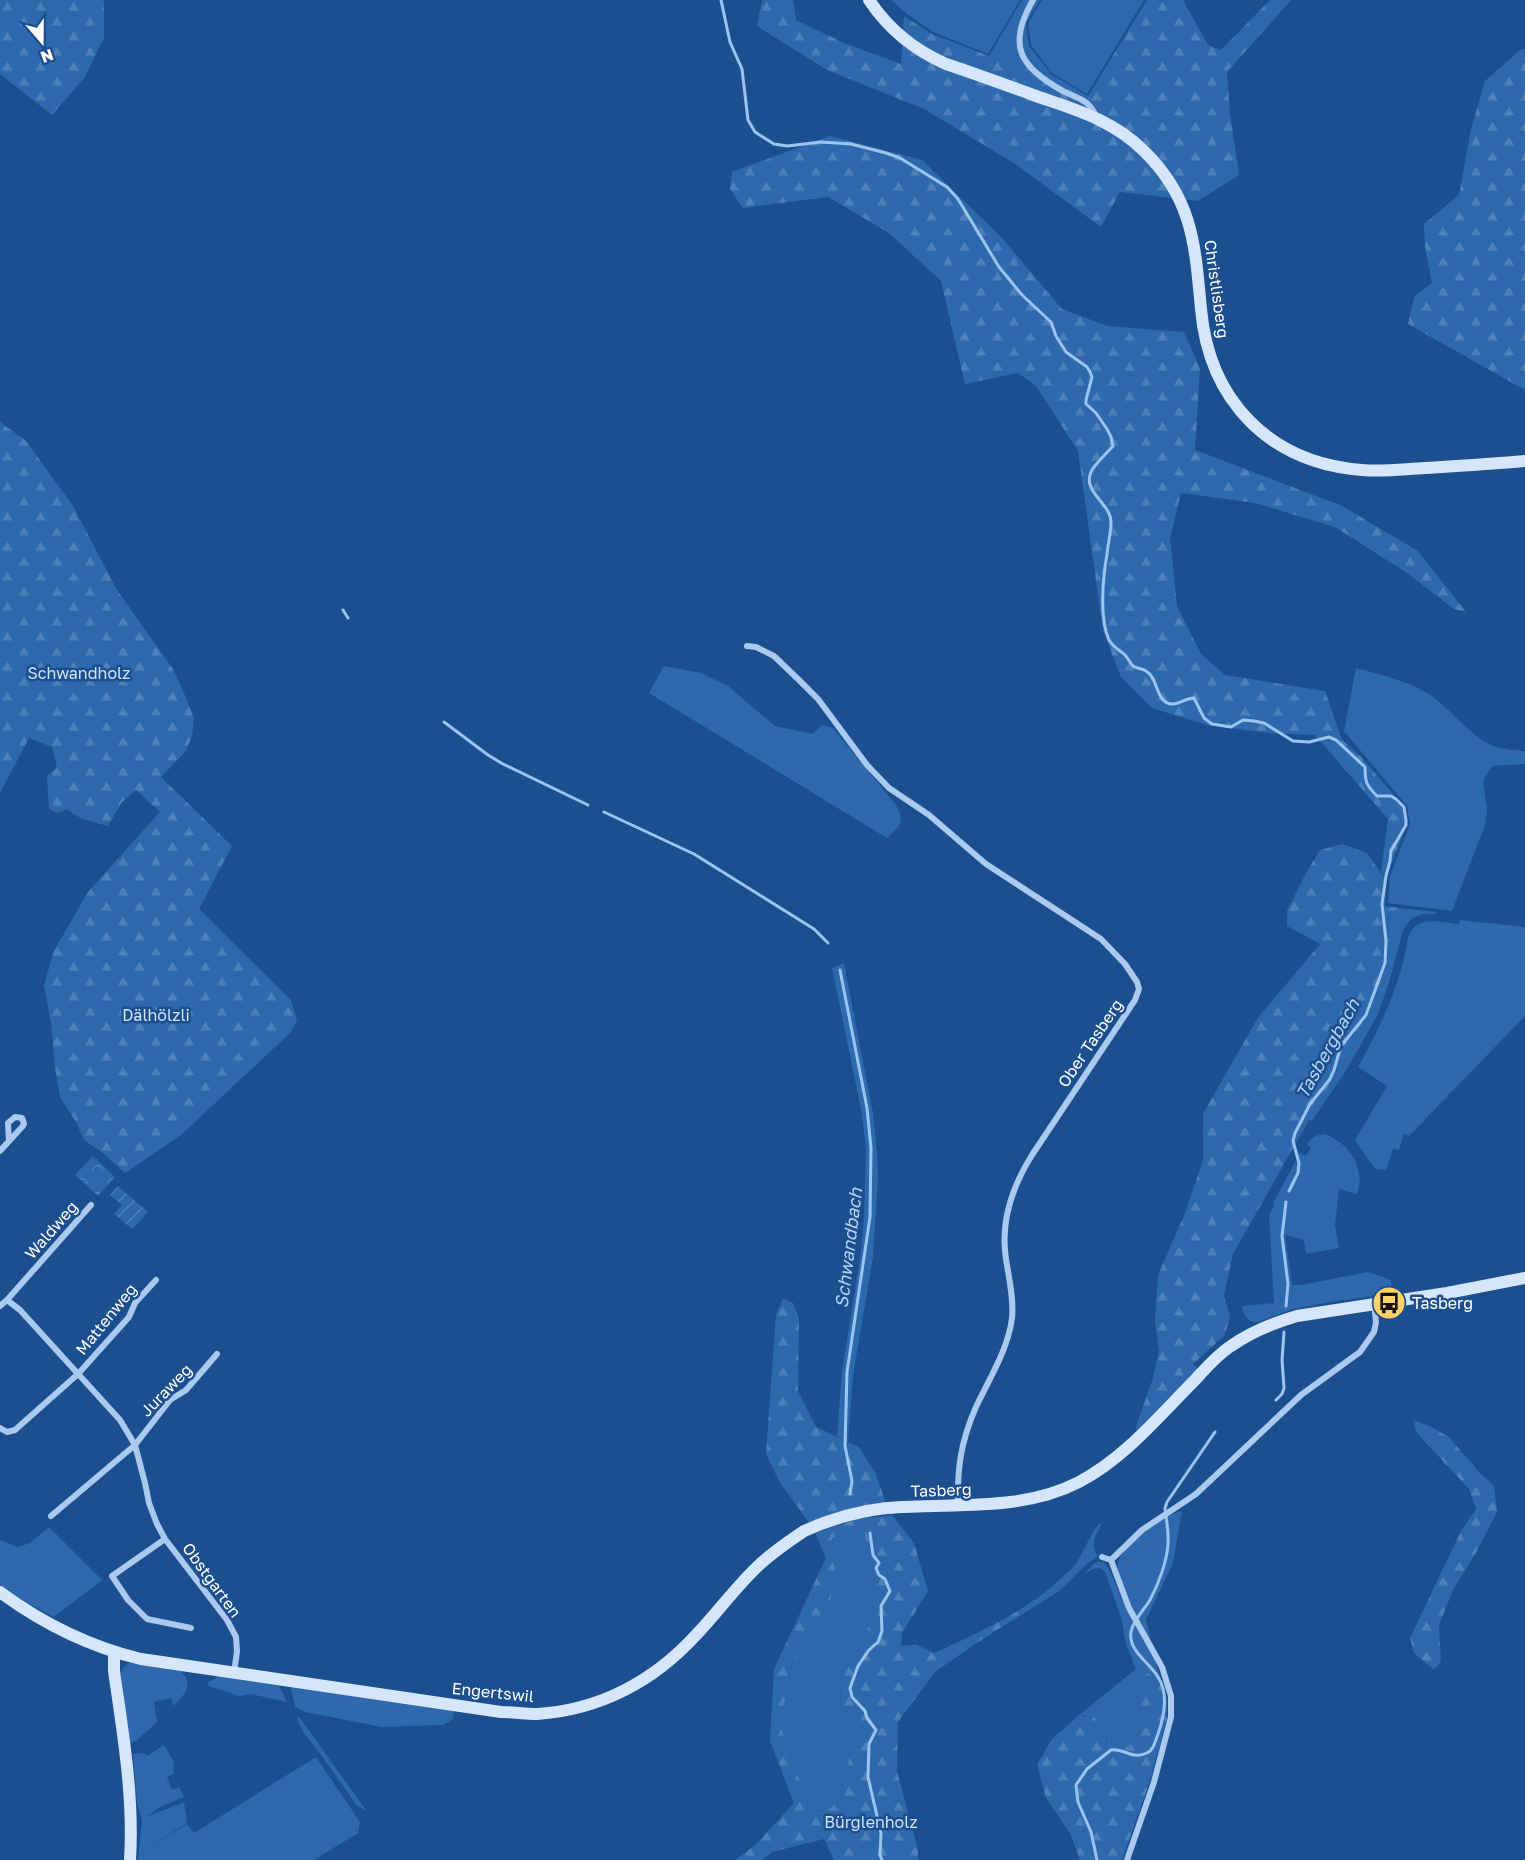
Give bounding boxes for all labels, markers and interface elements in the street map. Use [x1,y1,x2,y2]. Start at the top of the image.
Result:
north arrow [12,12,72,72]
text: N [38,45,56,68]
street label: Christlisberg [1200,239,1234,339]
park label: Schwandholz [28,663,130,683]
water label: Tasbergbach [1291,994,1364,1102]
street label: Ober Tasberg [1053,995,1127,1091]
park label: Dälhölzli [122,1005,190,1025]
water label: Schwandbach [830,1186,866,1309]
street label: Waldweg [20,1197,82,1263]
street label: Mattenweg [71,1279,141,1359]
bus stop icon: Tasberg [1371,1285,1407,1321]
place label: Tasberg [1412,1293,1473,1313]
street label: Juraweg [136,1360,196,1420]
street label: Tasberg [910,1479,972,1501]
street label: Obstgarten [178,1539,246,1621]
street label: Engertswil [451,1678,535,1706]
park label: Bürglenholz [824,1812,918,1832]

